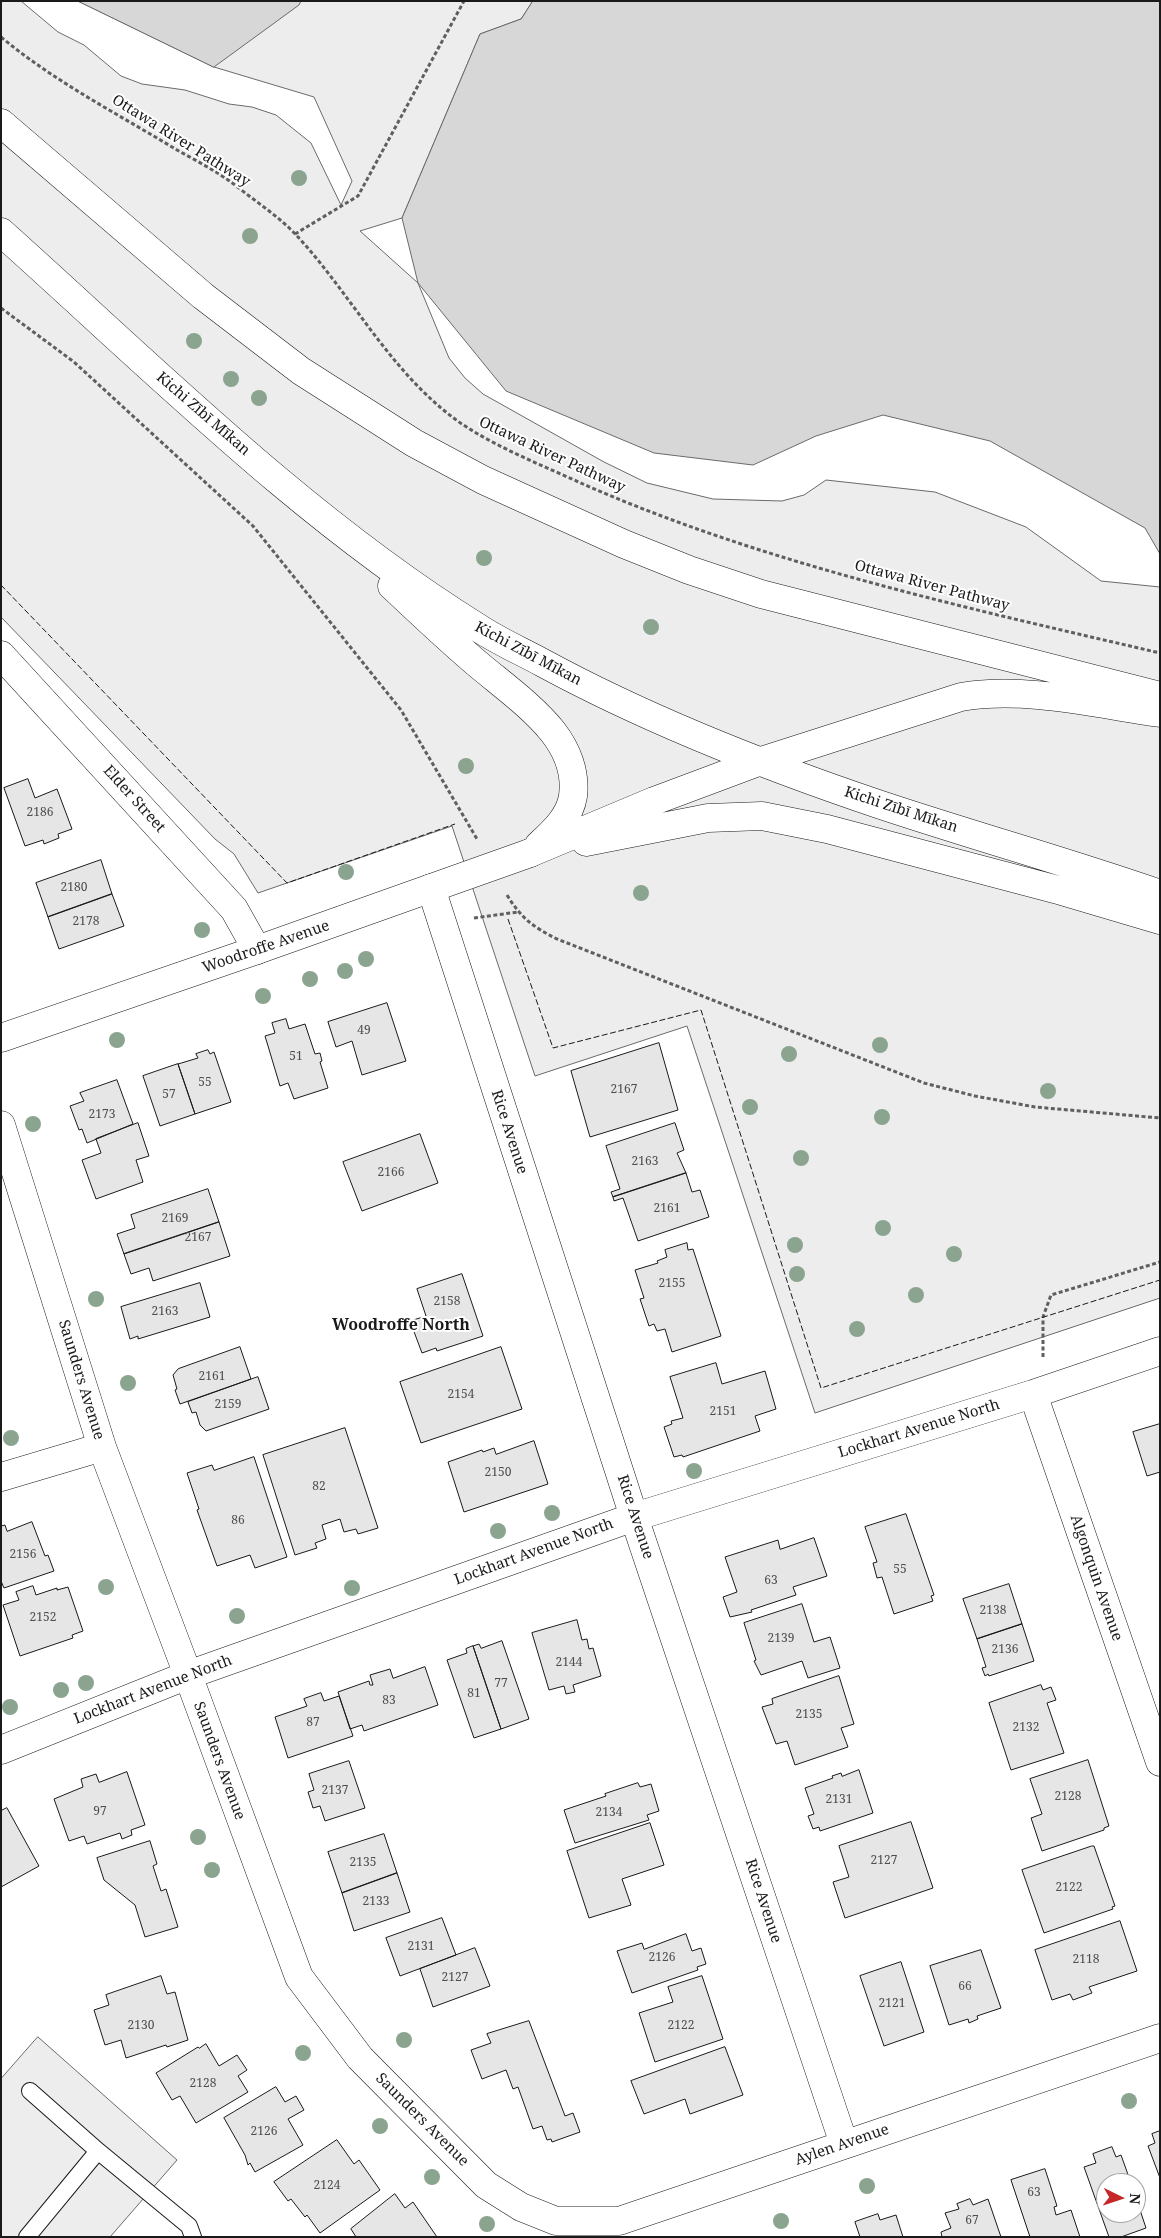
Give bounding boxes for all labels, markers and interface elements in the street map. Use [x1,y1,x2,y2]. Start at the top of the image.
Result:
street label: Ottawa River Pathway [109,91,253,191]
street label: Kichi Zībī Mīkan [152,368,254,460]
street label: Ottawa River Pathway [476,413,628,497]
street label: Ottawa River Pathway [853,557,1011,615]
street label: Kichi Zībī Mīkan [472,618,584,690]
street label: Elder Street [99,762,169,836]
street label: Kichi Zībī Mīkan [842,783,960,837]
house number: 2186 [27,806,53,820]
house number: 2180 [61,881,87,895]
house number: 2178 [73,915,99,929]
street label: Woodroffe Avenue [200,917,332,977]
house number: 49 [357,1024,371,1038]
house number: 51 [289,1050,303,1064]
house number: 55 [198,1076,212,1090]
house number: 2167 [611,1083,637,1097]
house number: 57 [162,1088,176,1102]
street label: Rice Avenue [487,1088,531,1176]
house number: 2173 [89,1108,115,1122]
house number: 2163 [632,1155,658,1169]
house number: 2166 [378,1166,404,1180]
house number: 2161 [654,1202,680,1216]
house number: 2169 [162,1212,188,1226]
house number: 2167 [185,1231,211,1245]
house number: 2155 [659,1277,685,1291]
house number: 2158 [434,1295,460,1309]
house number: 2163 [152,1305,178,1319]
district label: Woodroffe North [332,1315,470,1335]
street label: Saunders Avenue [54,1318,108,1442]
house number: 2161 [199,1370,225,1384]
house number: 2154 [448,1388,474,1402]
street label: Lockhart Avenue North [836,1396,1002,1462]
house number: 2159 [215,1398,241,1412]
house number: 2151 [710,1405,736,1419]
house number: 2150 [485,1466,511,1480]
street label: Rice Avenue [613,1473,657,1561]
house number: 82 [312,1480,326,1494]
street label: Algonquin Avenue [1066,1513,1126,1643]
house number: 86 [231,1514,245,1528]
street label: Lockhart Avenue North [452,1515,616,1589]
house number: 2156 [10,1548,36,1562]
house number: 55 [893,1563,907,1577]
house number: 63 [764,1574,778,1588]
house number: 2138 [980,1604,1006,1618]
house number: 2152 [30,1611,56,1625]
house number: 2139 [768,1632,794,1646]
house number: 2136 [992,1643,1018,1657]
street label: Lockhart Avenue North [71,1652,235,1728]
house number: 2144 [556,1656,582,1670]
house number: 77 [494,1677,508,1691]
house number: 81 [467,1687,481,1701]
house number: 83 [382,1694,396,1708]
street label: Saunders Avenue [189,1699,249,1823]
house number: 2135 [796,1708,822,1722]
house number: 87 [306,1716,320,1730]
house number: 2132 [1013,1721,1039,1735]
house number: 2137 [322,1784,348,1798]
house number: 2128 [1055,1790,1081,1804]
house number: 2131 [826,1793,852,1807]
house number: 97 [93,1805,107,1819]
house number: 2134 [596,1806,622,1820]
house number: 2127 [871,1854,897,1868]
house number: 2135 [350,1856,376,1870]
street label: Rice Avenue [741,1857,785,1945]
house number: 2122 [1056,1881,1082,1895]
house number: 2133 [363,1895,389,1909]
house number: 2131 [408,1940,434,1954]
house number: 2126 [649,1951,675,1965]
house number: 2118 [1073,1953,1099,1967]
house number: 2127 [442,1971,468,1985]
house number: 66 [958,1980,972,1994]
house number: 2121 [879,1997,905,2011]
house number: 2130 [128,2019,154,2033]
house number: 2122 [668,2019,694,2033]
street label: Saunders Avenue [372,2070,472,2170]
house number: 2128 [190,2077,216,2091]
street label: Aylen Avenue [793,2121,891,2169]
house number: 2126 [251,2125,277,2139]
north arrow [1096,2173,1146,2223]
house number: 2124 [314,2179,340,2193]
house number: 63 [1027,2186,1041,2200]
text: N [1126,2193,1145,2205]
house number: 67 [965,2214,979,2228]

